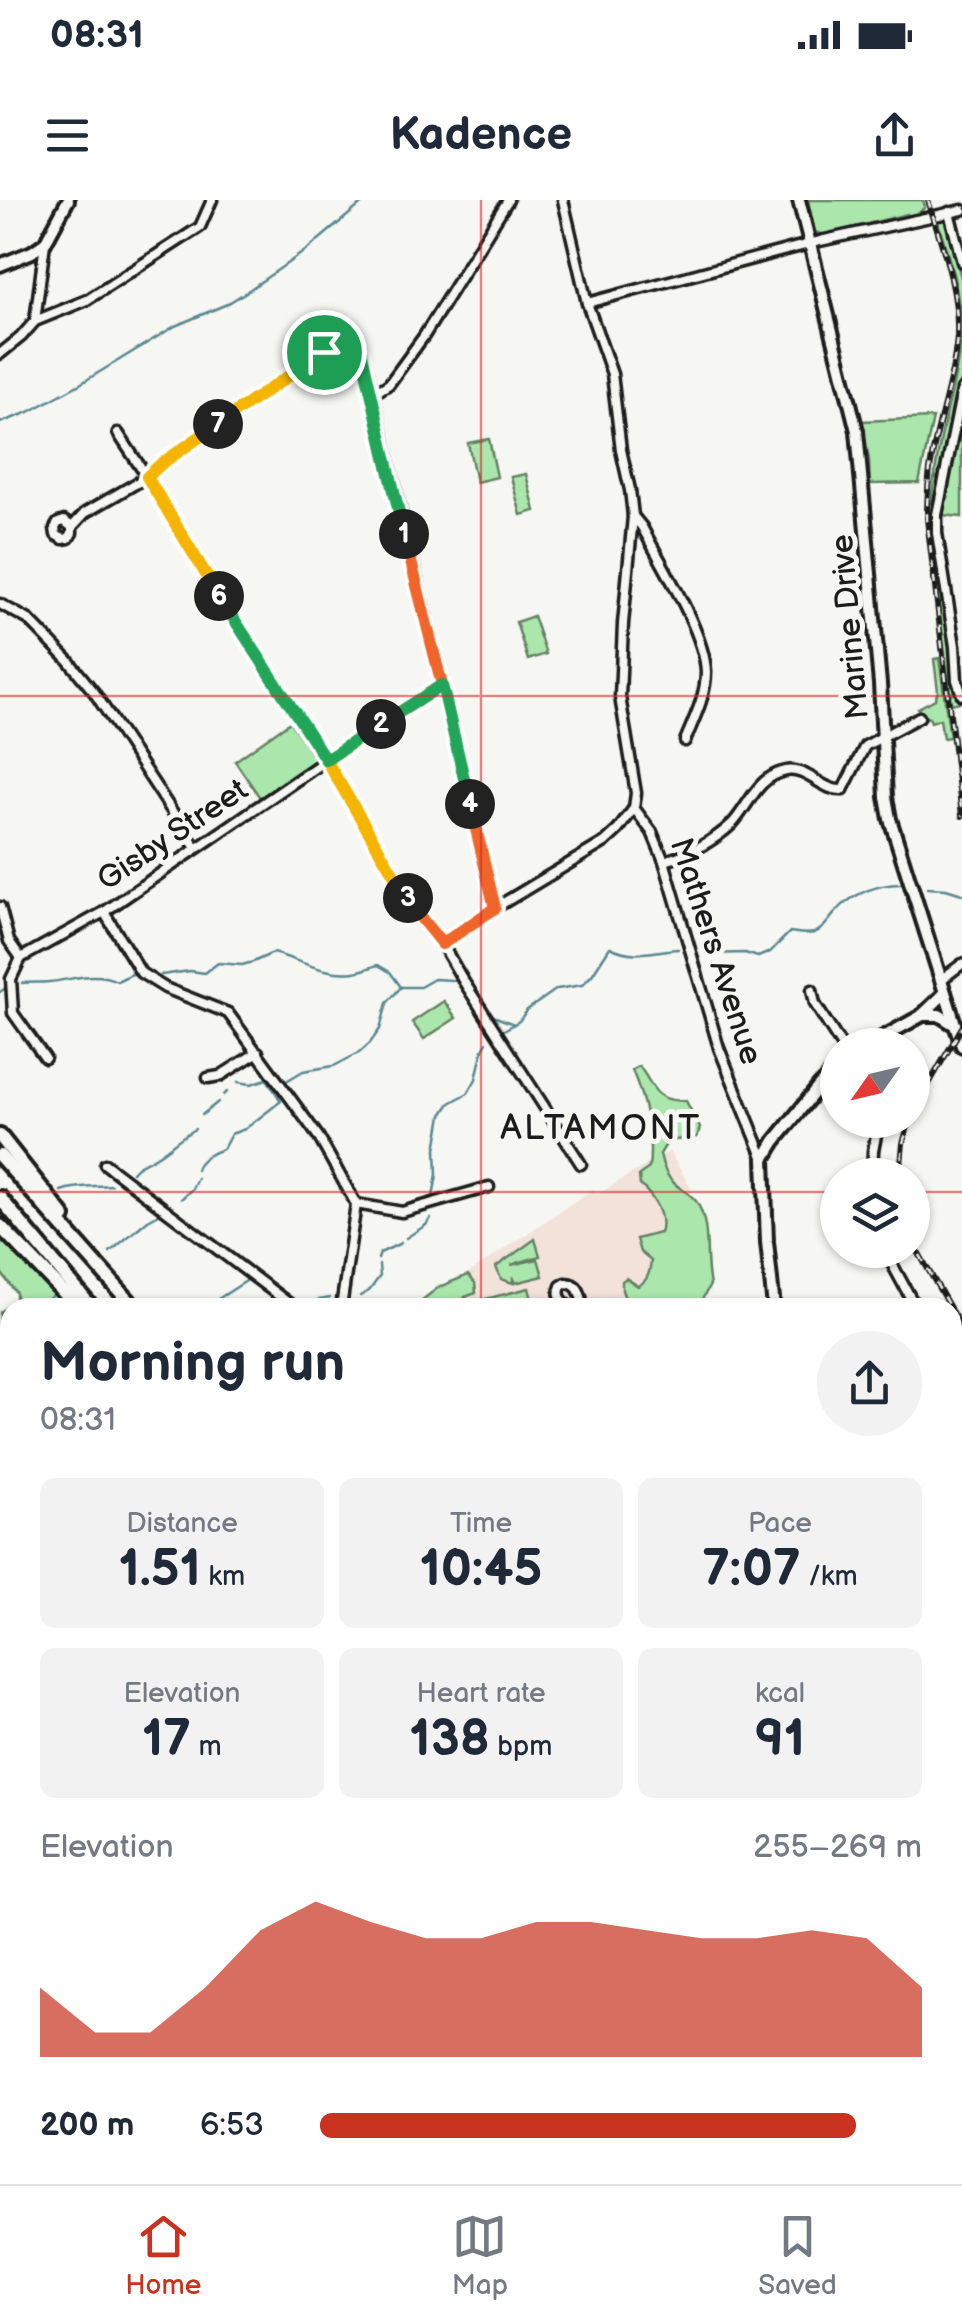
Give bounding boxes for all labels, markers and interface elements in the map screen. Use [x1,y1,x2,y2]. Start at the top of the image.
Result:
text: 08:31 [50,13,144,58]
icon: menu [40,108,95,163]
text: Kadence [390,108,572,163]
icon: share [867,108,922,163]
pin [282,310,367,395]
icon: arrive [297,325,352,380]
pin: 7 [193,399,243,449]
text: 7 [210,407,226,440]
pin: 1 [379,509,429,559]
text: 1 [398,517,410,550]
street label: Marine Drive [823,533,878,721]
pin: 6 [194,571,244,621]
text: 6 [211,579,227,612]
pin: 2 [356,699,406,749]
text: 2 [373,707,389,740]
street label: Gisby Street [90,771,256,900]
pin: 4 [445,779,495,829]
text: 4 [462,787,478,820]
street label: Mathers Avenue [661,833,771,1070]
pin: 3 [383,873,433,923]
text: 3 [400,881,416,914]
north arrow [820,1028,930,1138]
map controls [820,1028,930,1268]
district label: ALTAMONT [500,1107,702,1150]
button: layers [820,1158,930,1268]
text: Morning run [40,1330,345,1397]
button: share [817,1331,922,1436]
text: 08:31 [40,1401,116,1440]
text: Distance [126,1507,238,1540]
text: Time [450,1507,512,1540]
text: Pace [748,1507,812,1540]
text: 1.51 [119,1540,201,1600]
text: 10:45 [420,1540,542,1600]
text: 7:07 [702,1540,801,1600]
text: km [201,1560,245,1593]
text: /km [801,1560,858,1593]
text: Elevation [124,1677,240,1710]
text: Heart rate [416,1677,546,1710]
text: kcal [755,1677,805,1710]
text: 17 [142,1710,191,1770]
text: 138 [409,1710,490,1770]
text: 91 [755,1710,805,1770]
text: m [191,1730,222,1763]
text: bpm [490,1730,553,1763]
text: Elevation [40,1828,173,1867]
text: 255–269 m [753,1828,922,1867]
text: 200 m [40,2106,134,2145]
text: 6:53 [200,2106,264,2145]
tab: Home [125,2209,201,2302]
tab: Map [452,2209,508,2302]
tab: Saved [758,2209,837,2302]

